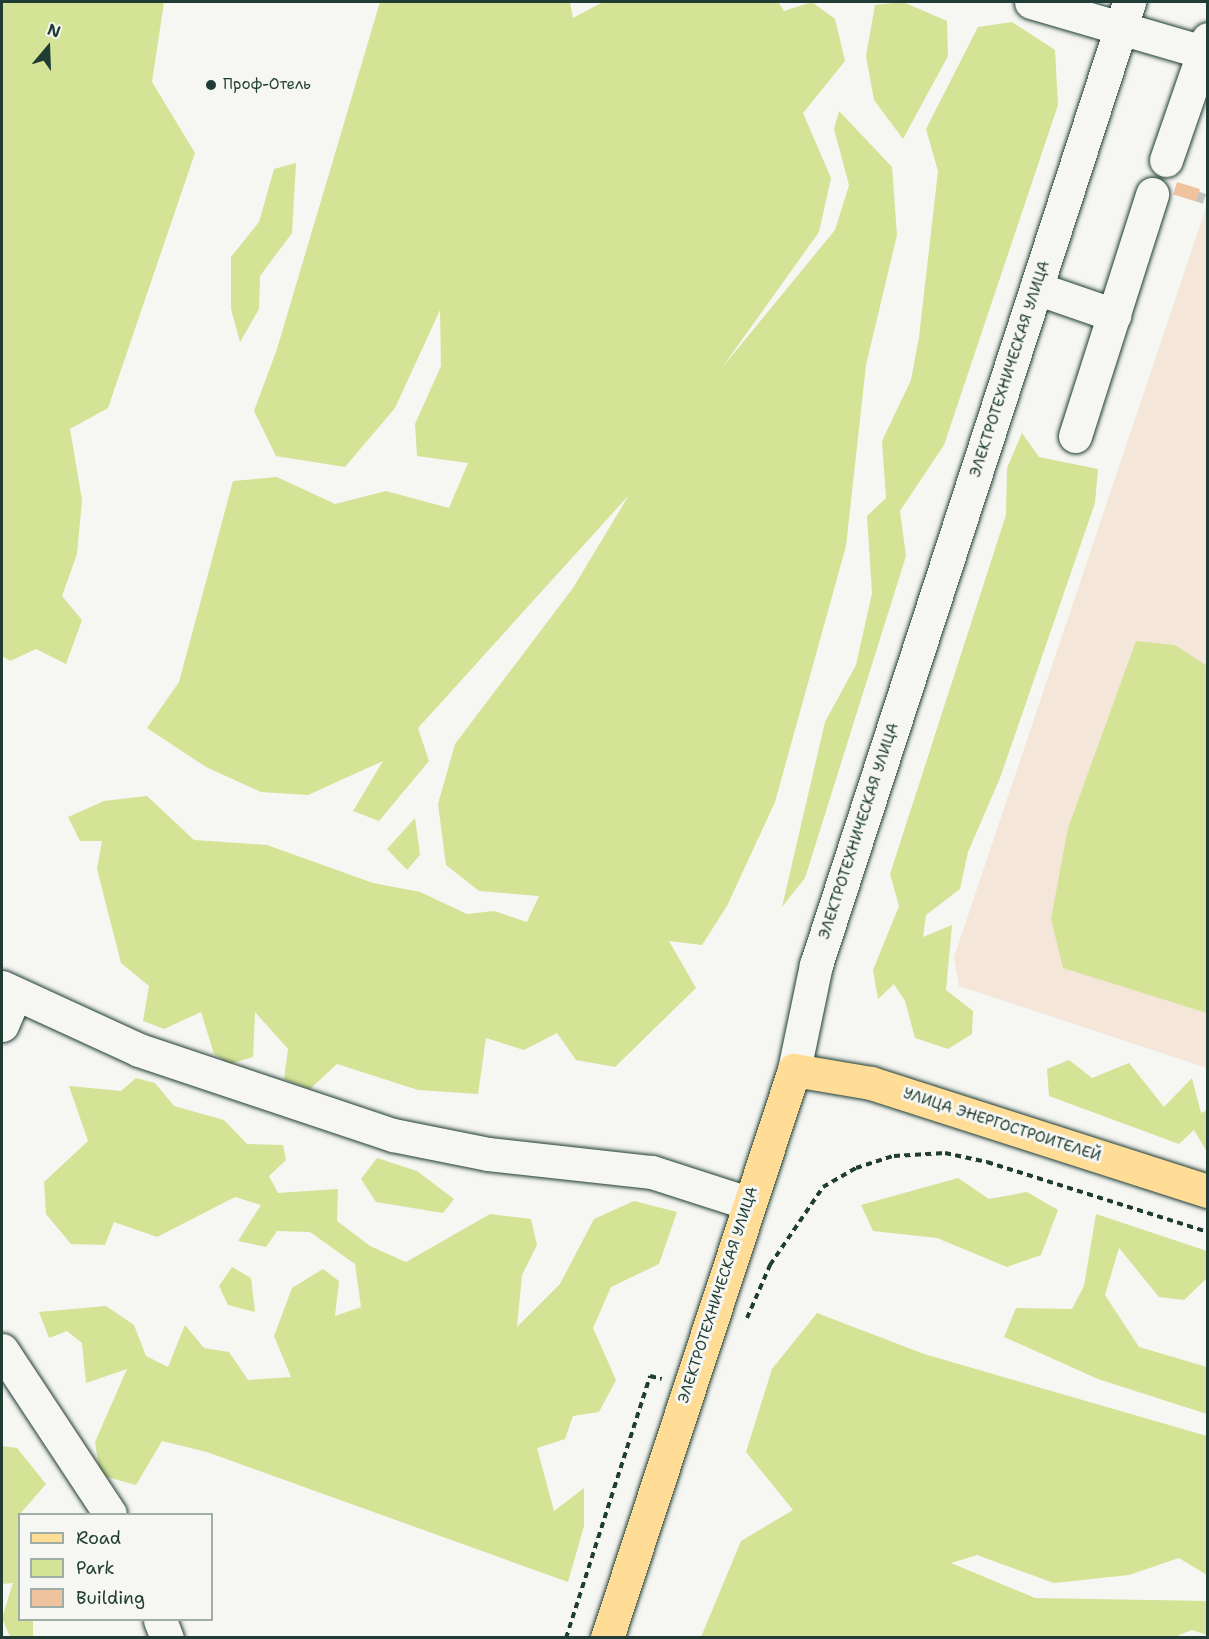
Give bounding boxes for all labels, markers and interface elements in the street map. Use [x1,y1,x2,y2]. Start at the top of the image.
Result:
north arrow [18,18,78,78]
text: N [45,19,63,43]
place label: Проф-Отель [223,76,311,94]
marker: Проф-Отель [204,78,218,92]
street label: ЭЛЕКТРОТЕХНИЧЕСКАЯ УЛИЦА [966,259,1054,479]
street label: ЭЛЕКТРОТЕХНИЧЕСКАЯ УЛИЦА [815,721,903,941]
street label: УЛИЦА ЭНЕРГОСТРОИТЕЛЕЙ [901,1084,1103,1166]
street label: ЭЛЕКТРОТЕХНИЧЕСКАЯ УЛИЦА [674,1185,762,1405]
legend [18,1513,213,1621]
text: Road [76,1526,121,1550]
text: Park [76,1556,115,1580]
text: Building [76,1586,145,1610]

